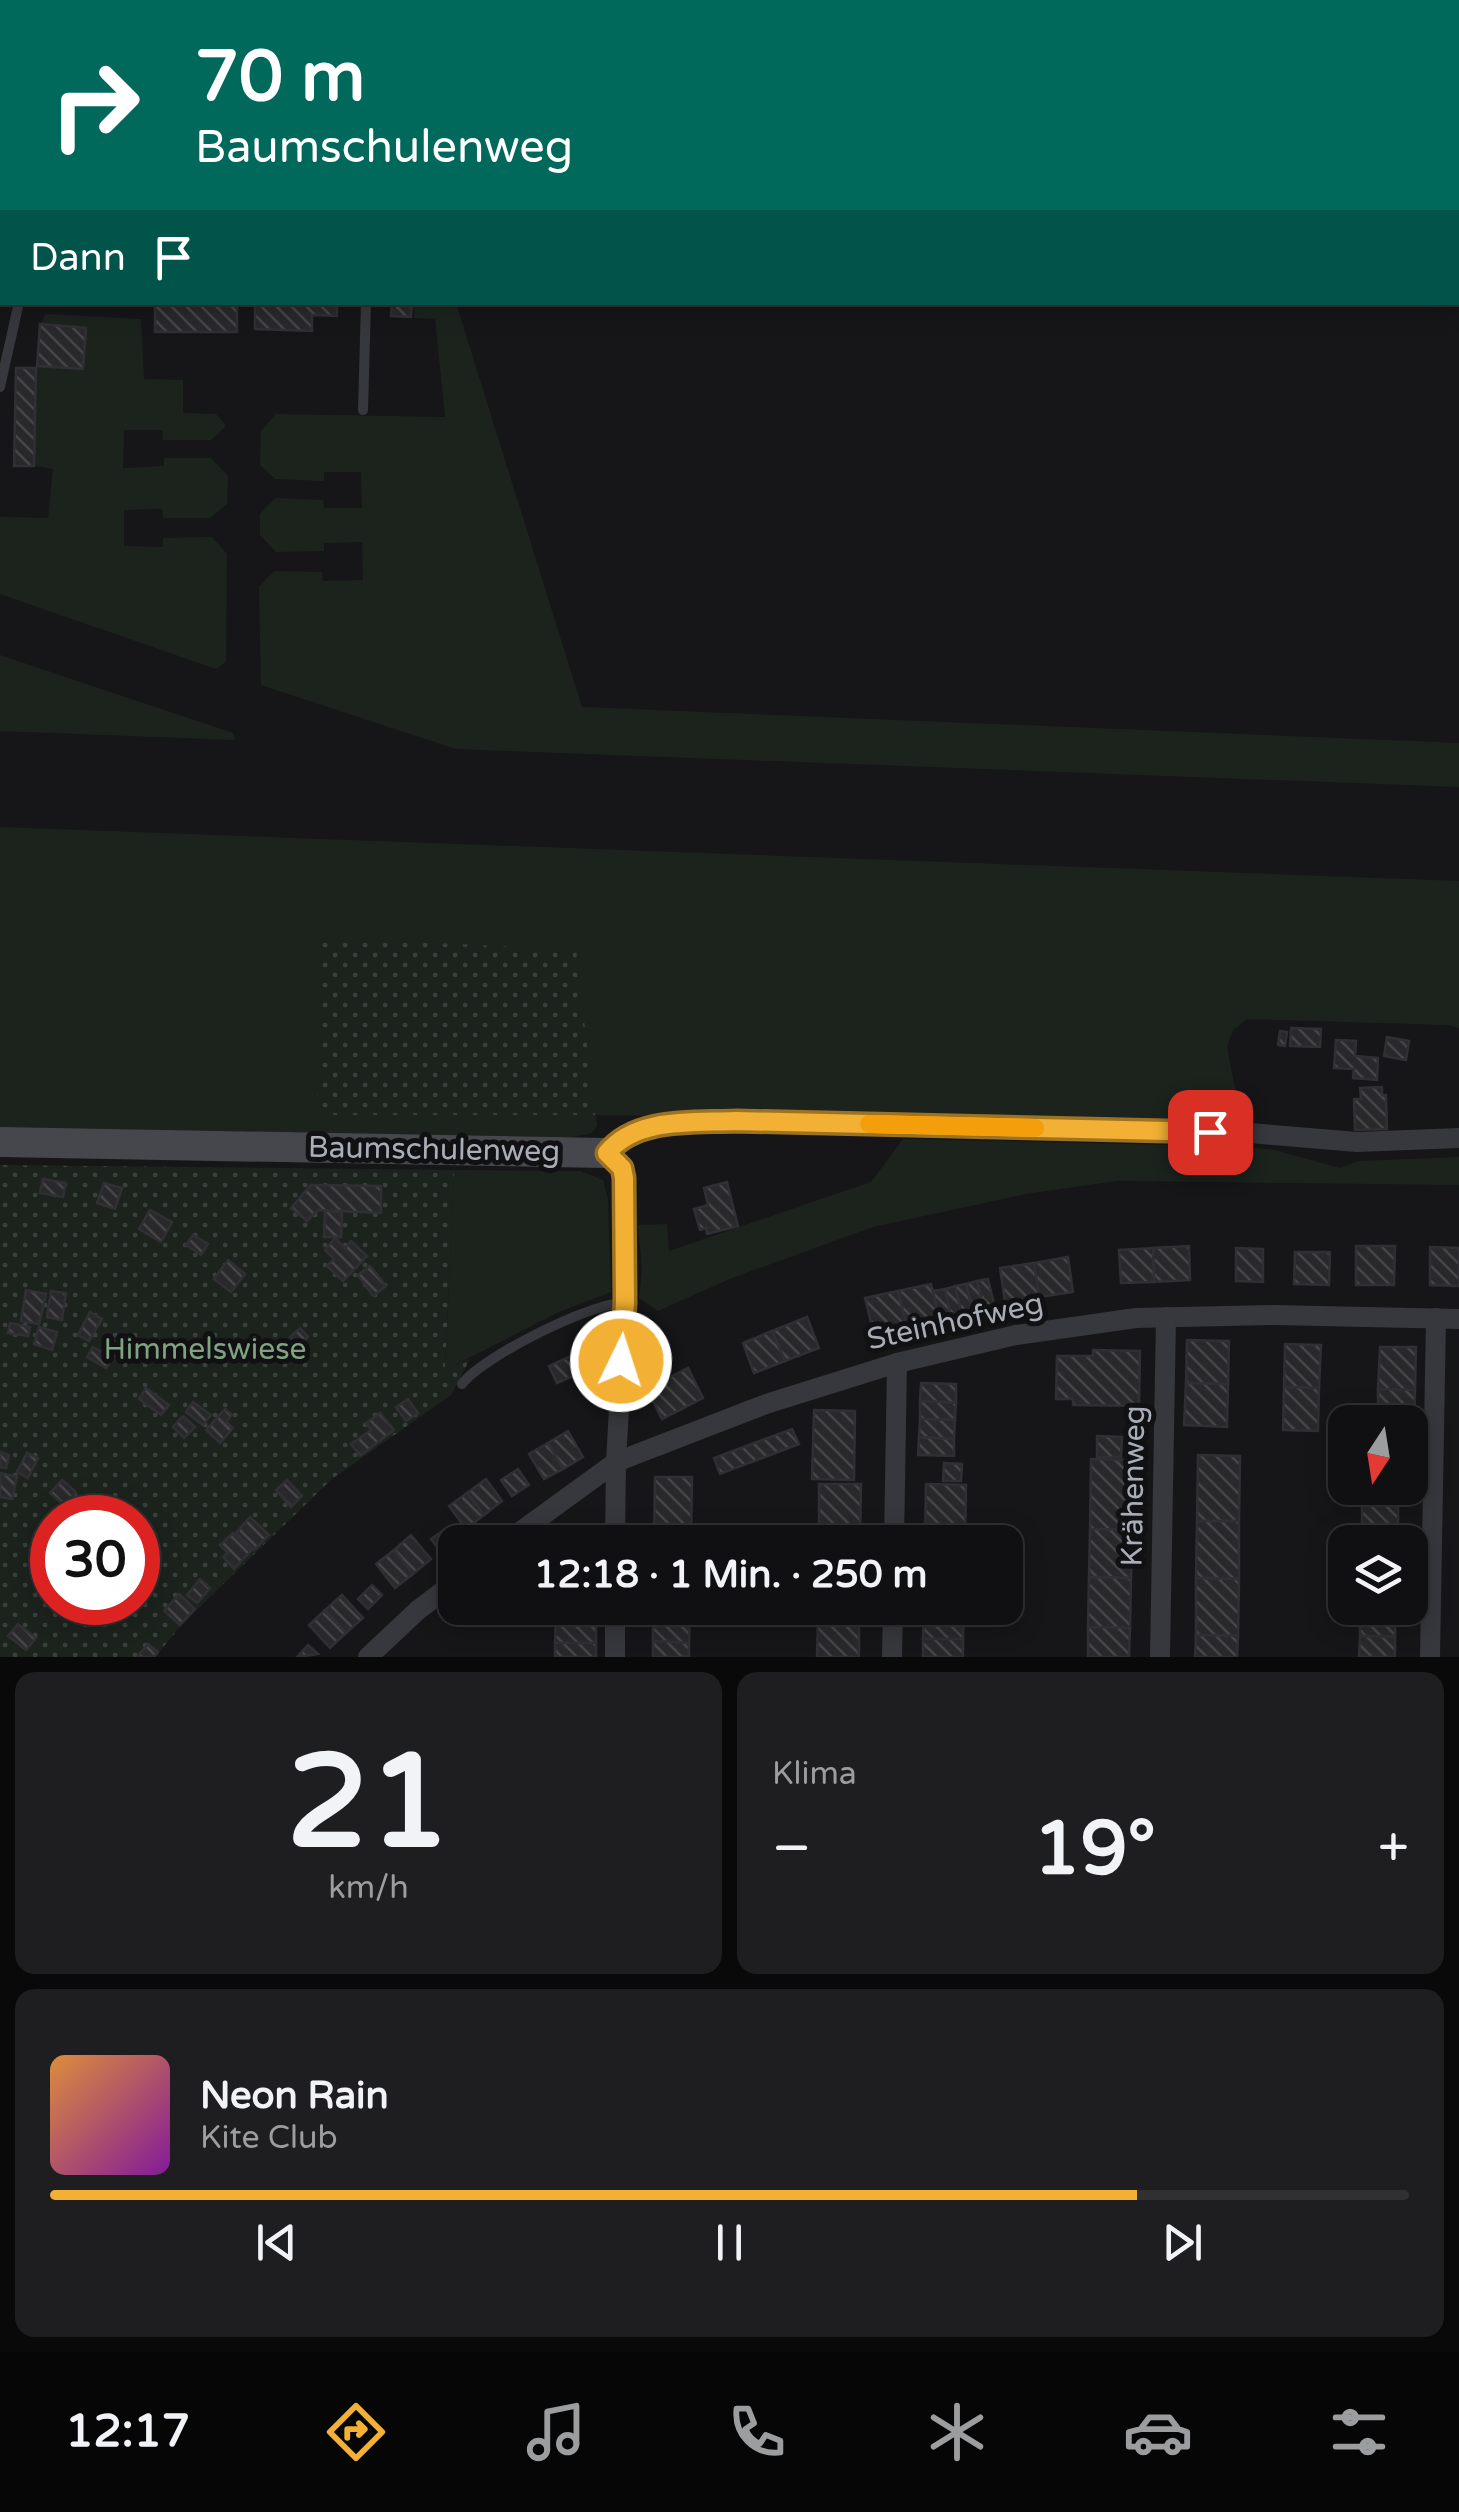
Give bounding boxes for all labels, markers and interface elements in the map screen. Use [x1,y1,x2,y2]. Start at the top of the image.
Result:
text: 70 m [195,36,365,120]
icon: right [30,40,160,170]
text: Baumschulenweg [195,121,573,175]
icon: arrive [146,230,201,285]
text: Dann [30,235,126,281]
pin [1168,1090,1253,1175]
icon: arrive [1183,1105,1238,1160]
street label: Baumschulenweg [308,1129,560,1170]
street label: Steinhofweg [864,1285,1047,1358]
position arrow [569,1309,673,1413]
park label: Himmelswiese [103,1331,307,1368]
street label: Krähenweg [1114,1405,1153,1567]
north arrow [1328,1405,1428,1505]
map controls [1328,1405,1428,1625]
speed limit sign: 30 [30,1495,160,1625]
button: layers [1328,1525,1428,1625]
text: 12:18 · 1 Min. · 250 m [534,1552,927,1598]
text: 21 [287,1726,450,1882]
text: Klima [772,1755,857,1793]
text: 19° [1033,1804,1156,1894]
text: − [772,1816,811,1882]
text: + [1378,1816,1409,1882]
text: km/h [328,1869,409,1907]
text: Neon Rain [200,2073,389,2119]
text: Kite Club [200,2119,338,2157]
icon: previous [249,2215,304,2270]
icon: pause [702,2215,757,2270]
icon: next [1155,2215,1210,2270]
icon: directions [321,2397,391,2467]
icon: music [521,2397,591,2467]
icon: phone [722,2397,792,2467]
icon: climate [922,2397,992,2467]
icon: car [1123,2397,1193,2467]
icon: filters [1324,2397,1394,2467]
text: 12:17 [65,2405,190,2459]

